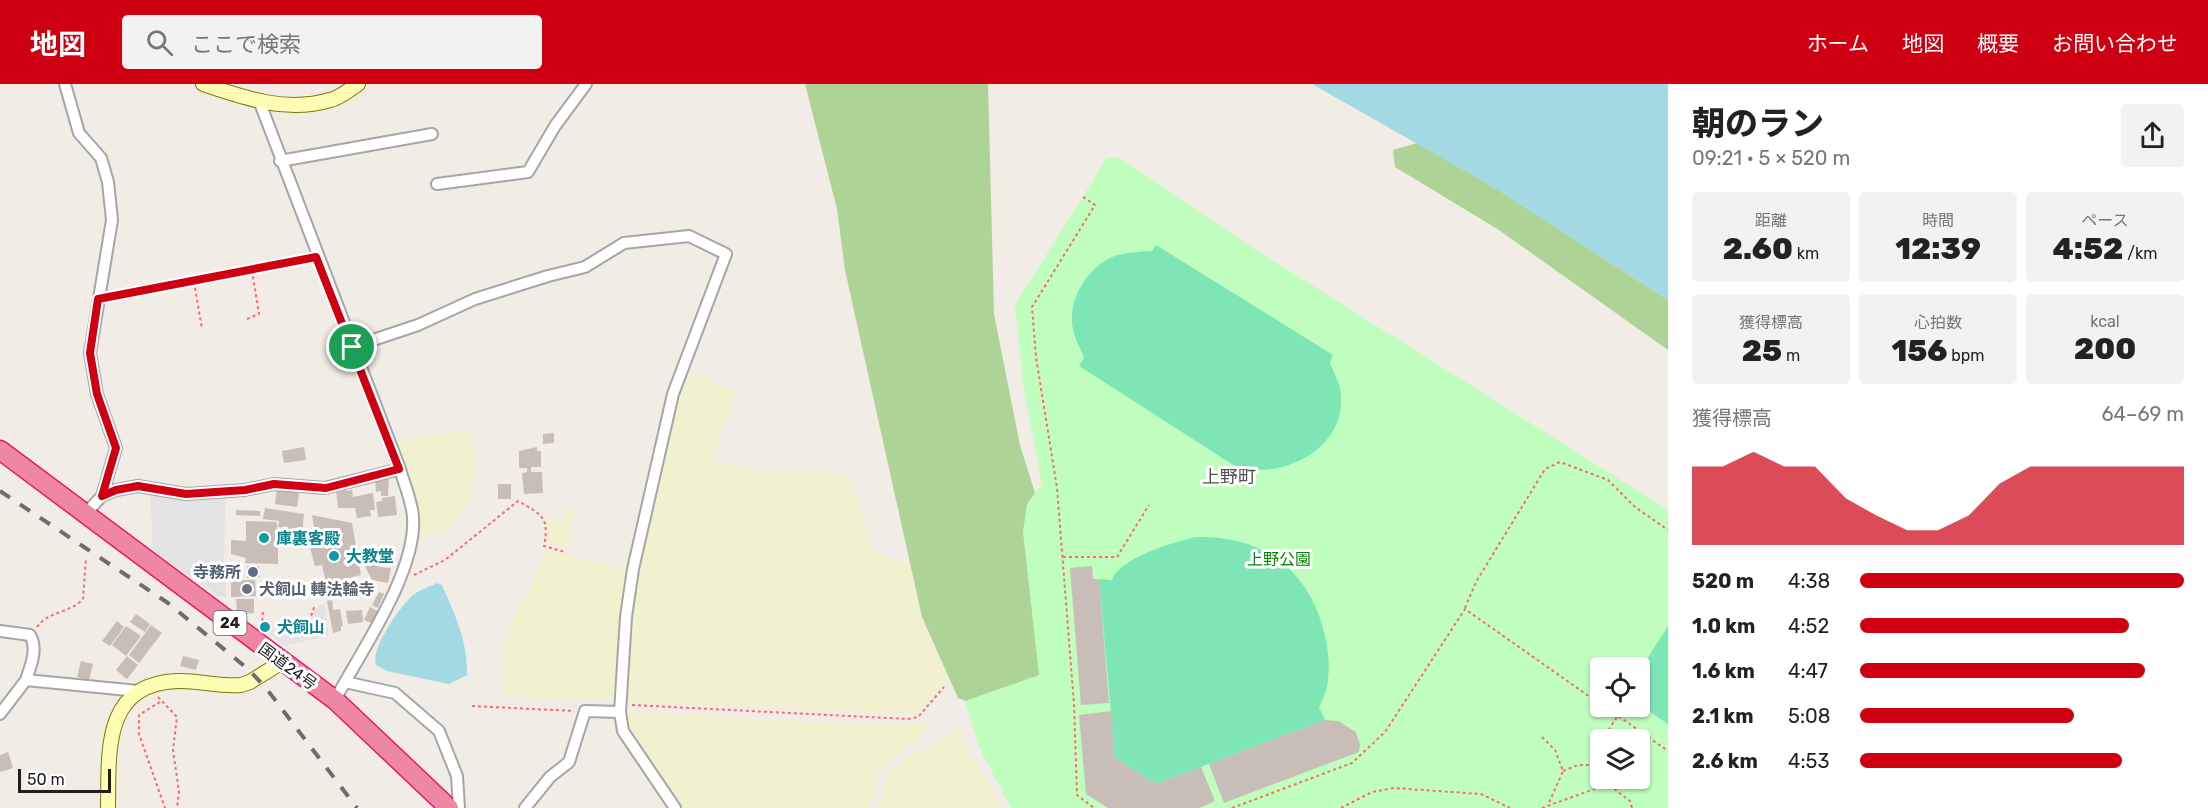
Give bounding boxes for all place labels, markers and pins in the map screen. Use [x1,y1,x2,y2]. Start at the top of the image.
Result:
pin [326,321,377,372]
place label: 庫裏客殿 [276,529,340,548]
marker: 庫裏客殿 [257,531,271,545]
place label: 大教堂 [346,547,394,566]
marker: 大教堂 [327,549,341,563]
place label: 寺務所 [193,563,241,582]
marker: 寺務所 [246,565,260,579]
place label: 犬飼山 轉法輪寺 [259,580,374,599]
marker: 犬飼山 轉法輪寺 [240,582,254,596]
place label: 犬飼山 [277,618,325,637]
marker: 犬飼山 [258,620,272,634]

